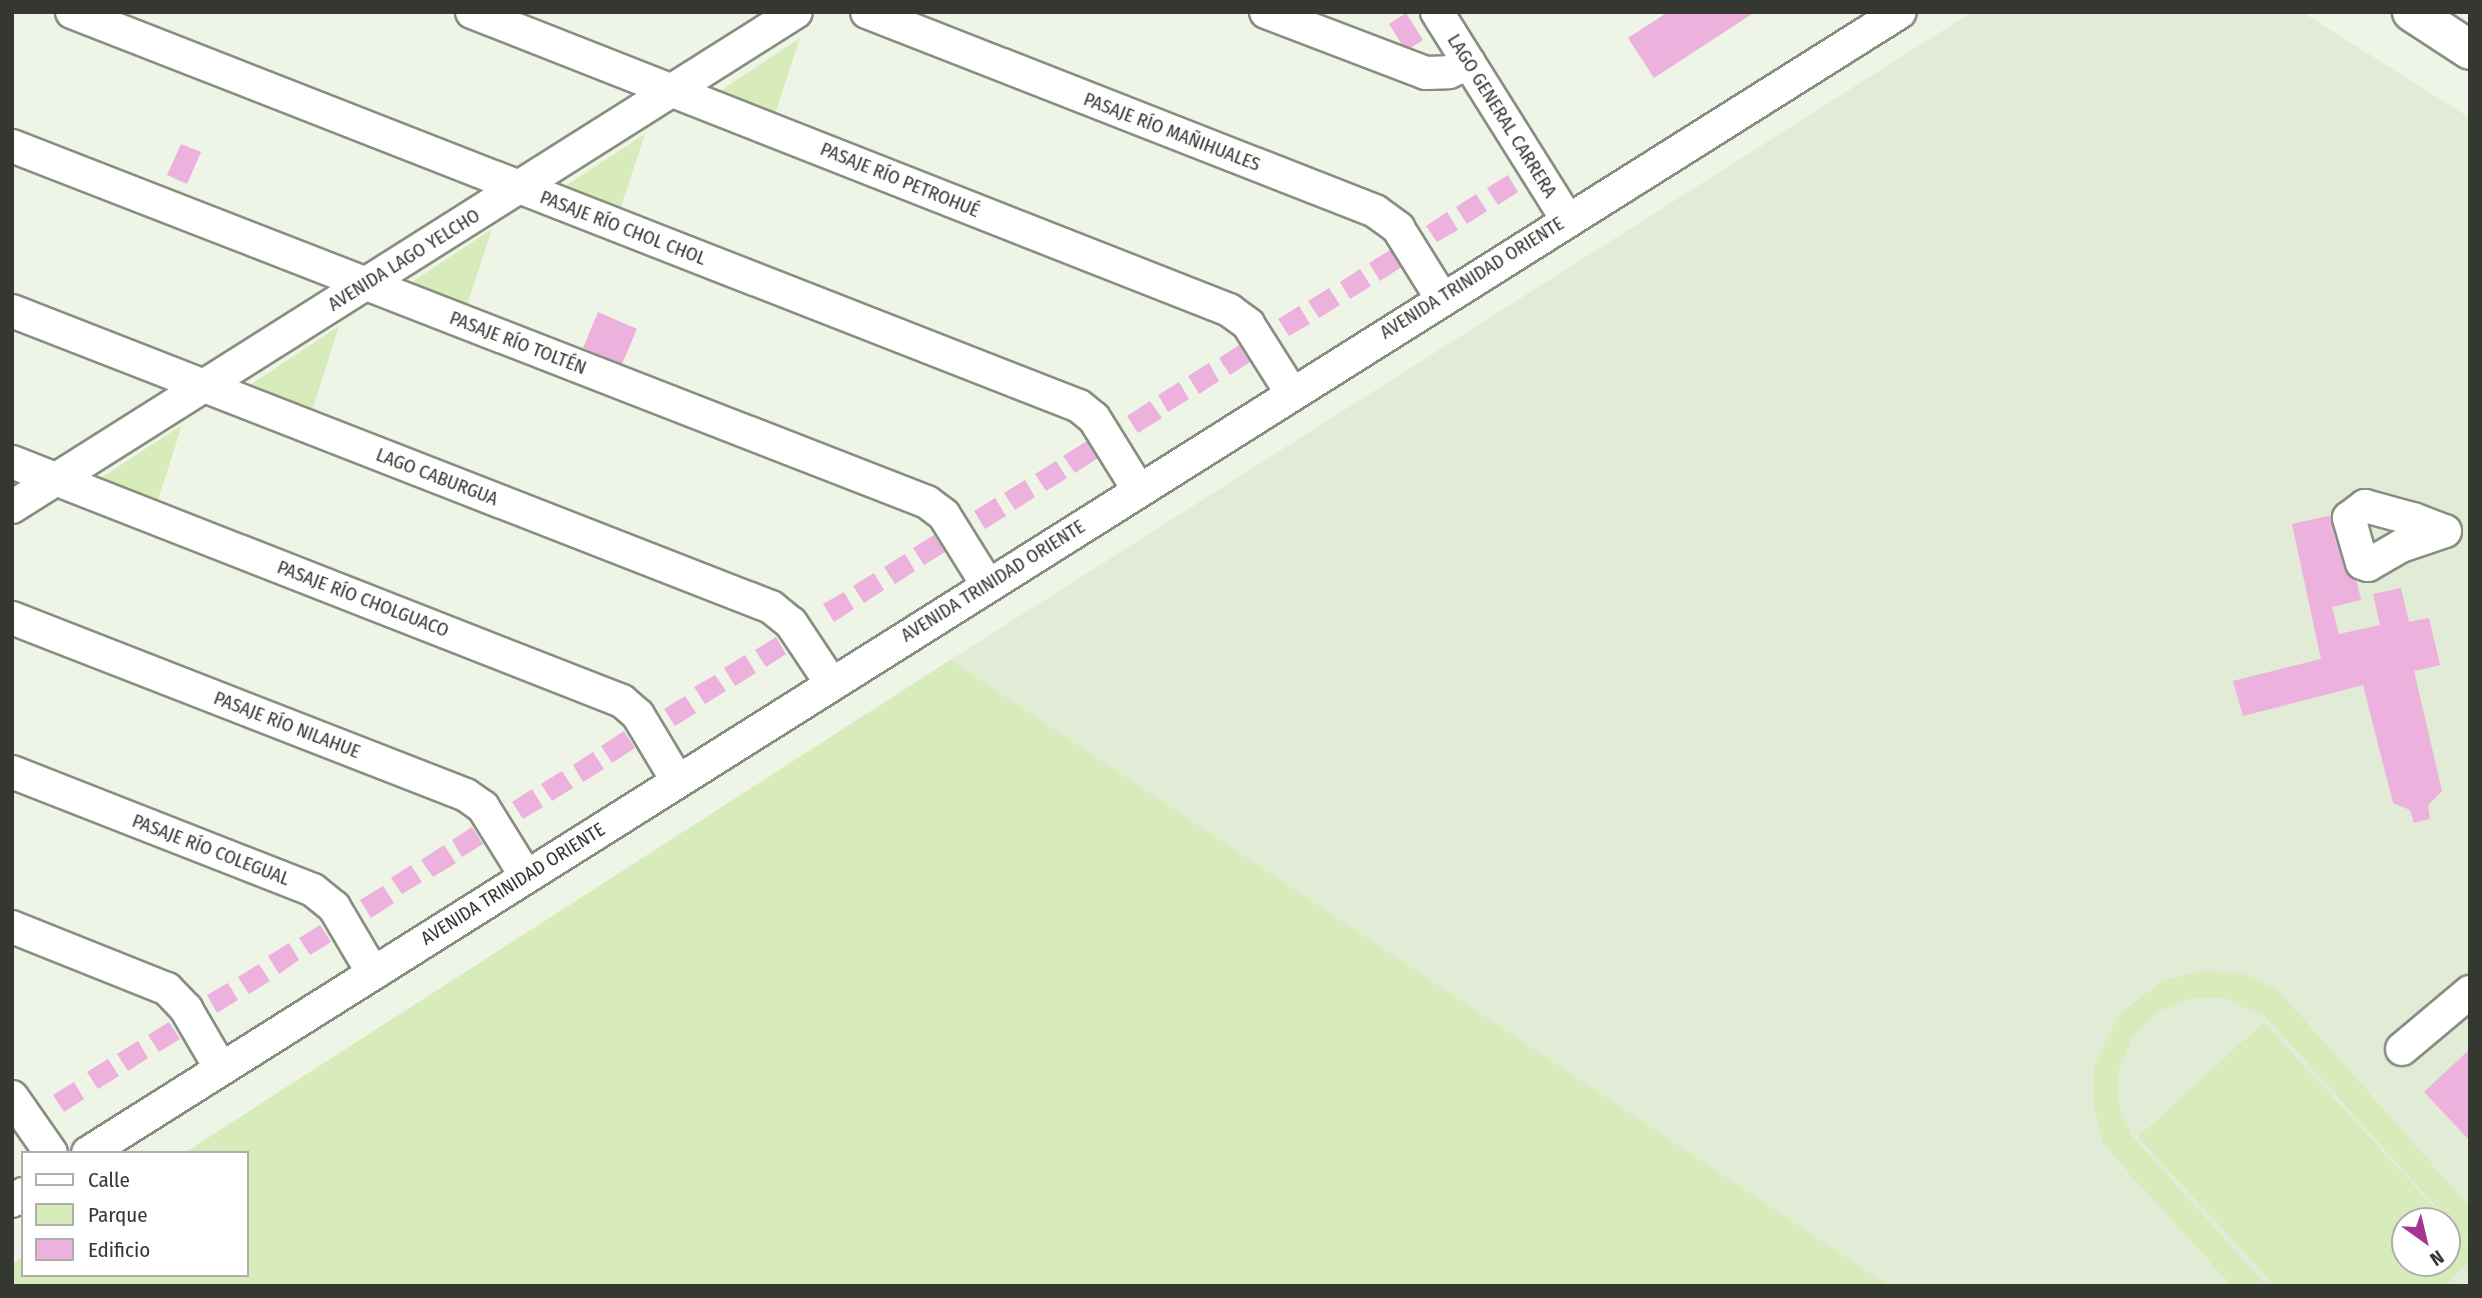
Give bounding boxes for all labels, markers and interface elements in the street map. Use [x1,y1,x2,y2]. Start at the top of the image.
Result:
street label: LAGO GENERAL CARRERA [1442,30,1562,202]
street label: PASAJE RÍO MAÑIHUALES [1080,88,1264,176]
street label: PASAJE RÍO PETROHUÉ [817,138,983,222]
street label: PASAJE RÍO CHOL CHOL [537,186,709,270]
street label: AVENIDA LAGO YELCHO [324,204,484,316]
street label: AVENIDA TRINIDAD ORIENTE [1376,212,1568,344]
street label: PASAJE RÍO TOLTÉN [446,306,590,380]
street label: LAGO CABURGUA [373,443,501,511]
street label: AVENIDA TRINIDAD ORIENTE [897,515,1089,647]
street label: PASAJE RÍO CHOLGUACO [274,556,452,642]
street label: PASAJE RÍO NILAHUE [211,687,363,763]
street label: PASAJE RÍO COLEGUAL [129,809,293,891]
street label: AVENIDA TRINIDAD ORIENTE [417,818,609,950]
legend [21,1151,248,1277]
text: Calle [88,1167,130,1193]
text: Parque [88,1202,148,1228]
north arrow [2391,1207,2461,1277]
text: Edificio [88,1237,150,1263]
text: N [2426,1245,2448,1271]

